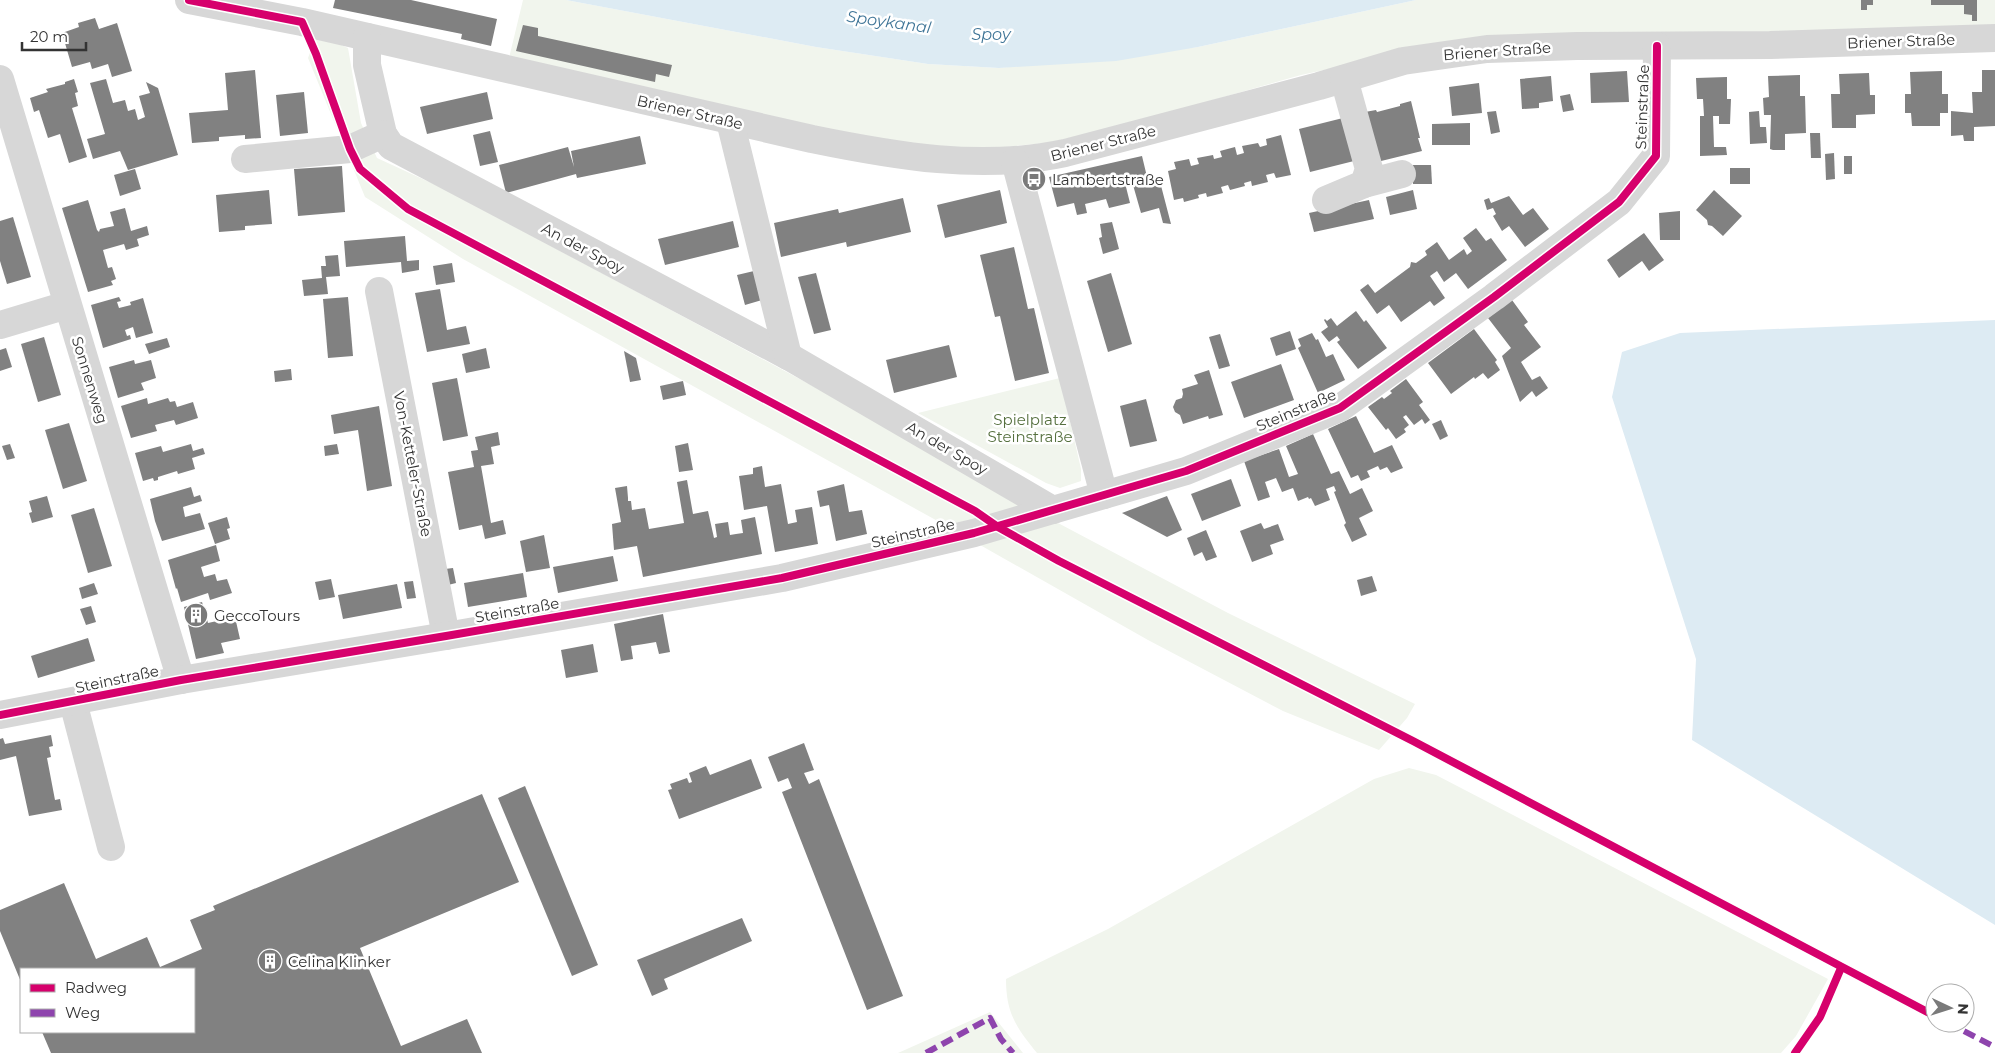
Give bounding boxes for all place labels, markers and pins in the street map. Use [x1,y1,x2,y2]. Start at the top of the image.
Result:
bus stop icon: Lambertstraße [1021,166,1047,192]
place label: Lambertstraße [1052,170,1164,189]
building icon: GeccoTours [183,602,209,628]
place label: GeccoTours [214,606,300,625]
building icon: Celina Klinker [257,948,283,974]
place label: Celina Klinker [288,952,391,971]

